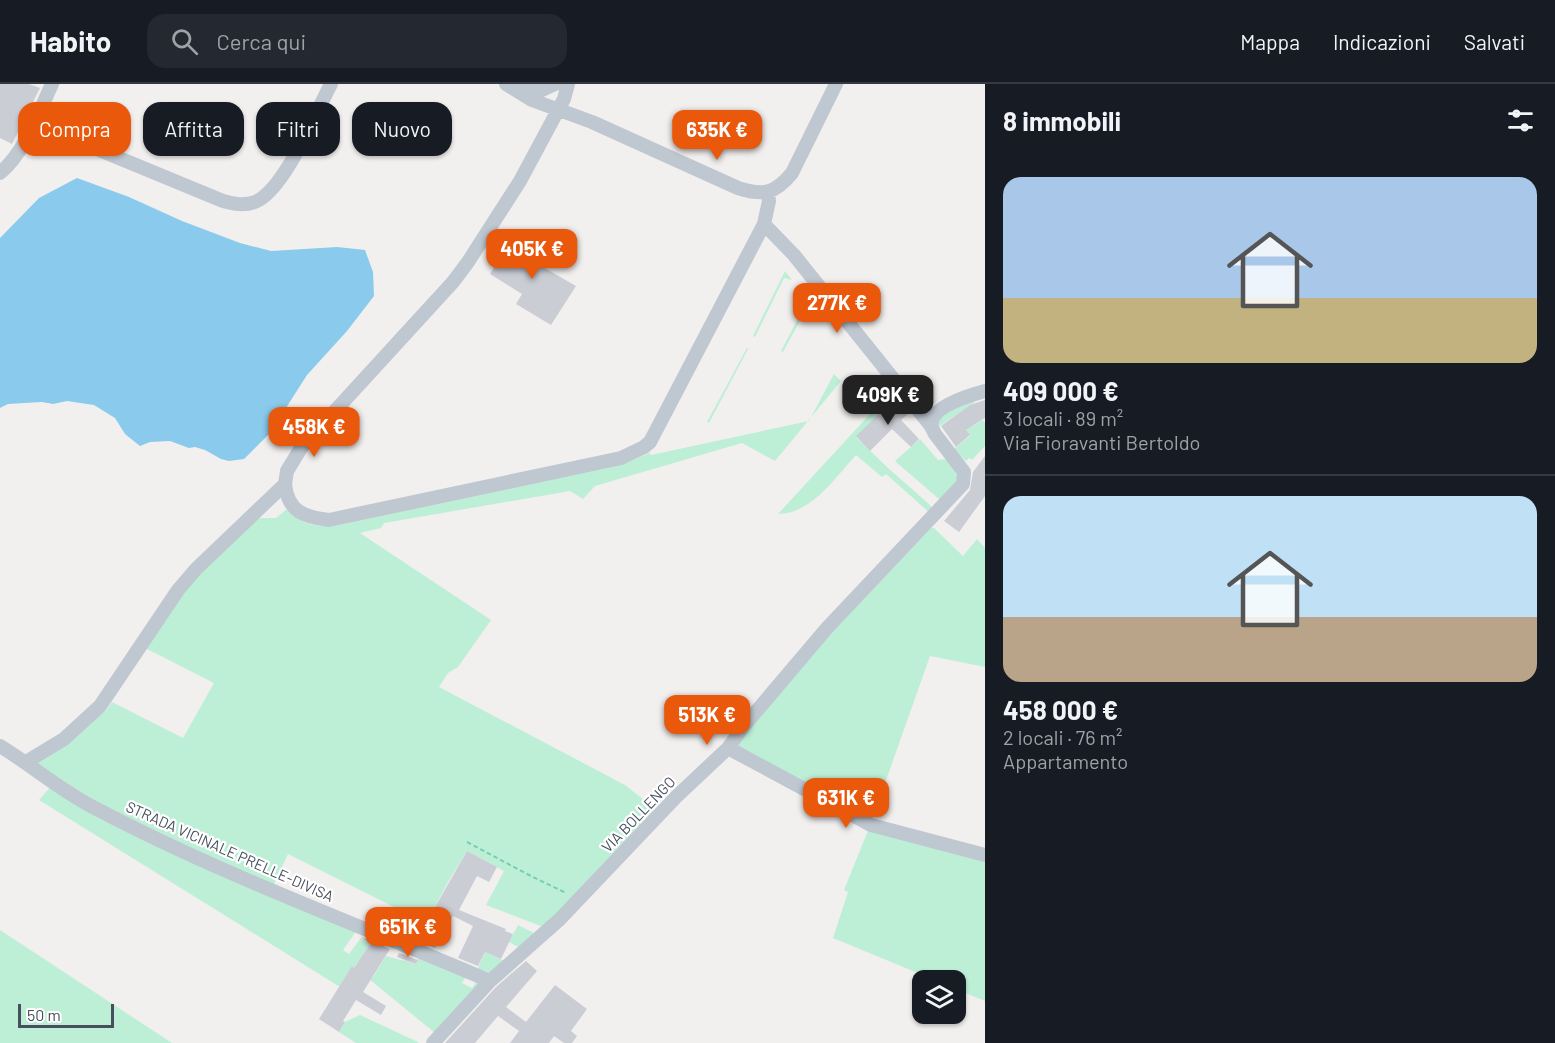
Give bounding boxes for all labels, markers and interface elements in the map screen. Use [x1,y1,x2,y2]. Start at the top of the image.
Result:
search box [147,14,567,68]
text: Habito [30,24,111,58]
icon: search [168,25,201,58]
text: Cerca qui [216,28,306,54]
text: Mappa [1240,29,1300,54]
text: Indicazioni [1333,29,1431,54]
text: Salvati [1464,29,1525,54]
chip: Compra [18,102,131,156]
chip: Affitta [143,102,244,156]
chip: Filtri [256,102,340,156]
chip: Nuovo [352,102,452,156]
icon: filters [1504,104,1537,137]
text: 8 immobili [1003,105,1121,136]
pin: 635K € [668,110,766,161]
text: 635K € [686,117,748,141]
icon: home [1216,216,1324,324]
pin: 405K € [483,229,581,280]
text: 405K € [500,236,564,260]
pin: 277K € [788,283,886,334]
text: 277K € [807,290,867,314]
pin: 409K € [839,375,937,426]
text: 409 000 € [1003,375,1119,406]
text: 409K € [856,382,920,406]
text: 3 locali · 89 m² [1003,406,1123,430]
pin: 458K € [265,407,363,458]
text: 458K € [283,414,345,438]
text: Via Fioravanti Bertoldo [1003,430,1201,454]
icon: home [1216,535,1324,643]
text: 458 000 € [1003,694,1118,725]
pin: 513K € [658,695,756,746]
text: 513K € [678,702,736,726]
text: 2 locali · 76 m² [1003,725,1123,749]
text: Appartamento [1003,749,1128,773]
street label: VIA BOLLENGO [597,772,679,856]
pin: 631K € [797,778,895,829]
text: 631K € [817,785,875,809]
street label: STRADA VICINALE PRELLE-DIVISA [123,797,337,905]
pin: 651K € [359,907,457,958]
text: 651K € [379,914,437,938]
map controls [912,970,966,1024]
button: layers [912,970,966,1024]
scale bar [18,1001,114,1028]
text: 50 m [27,1005,61,1024]

